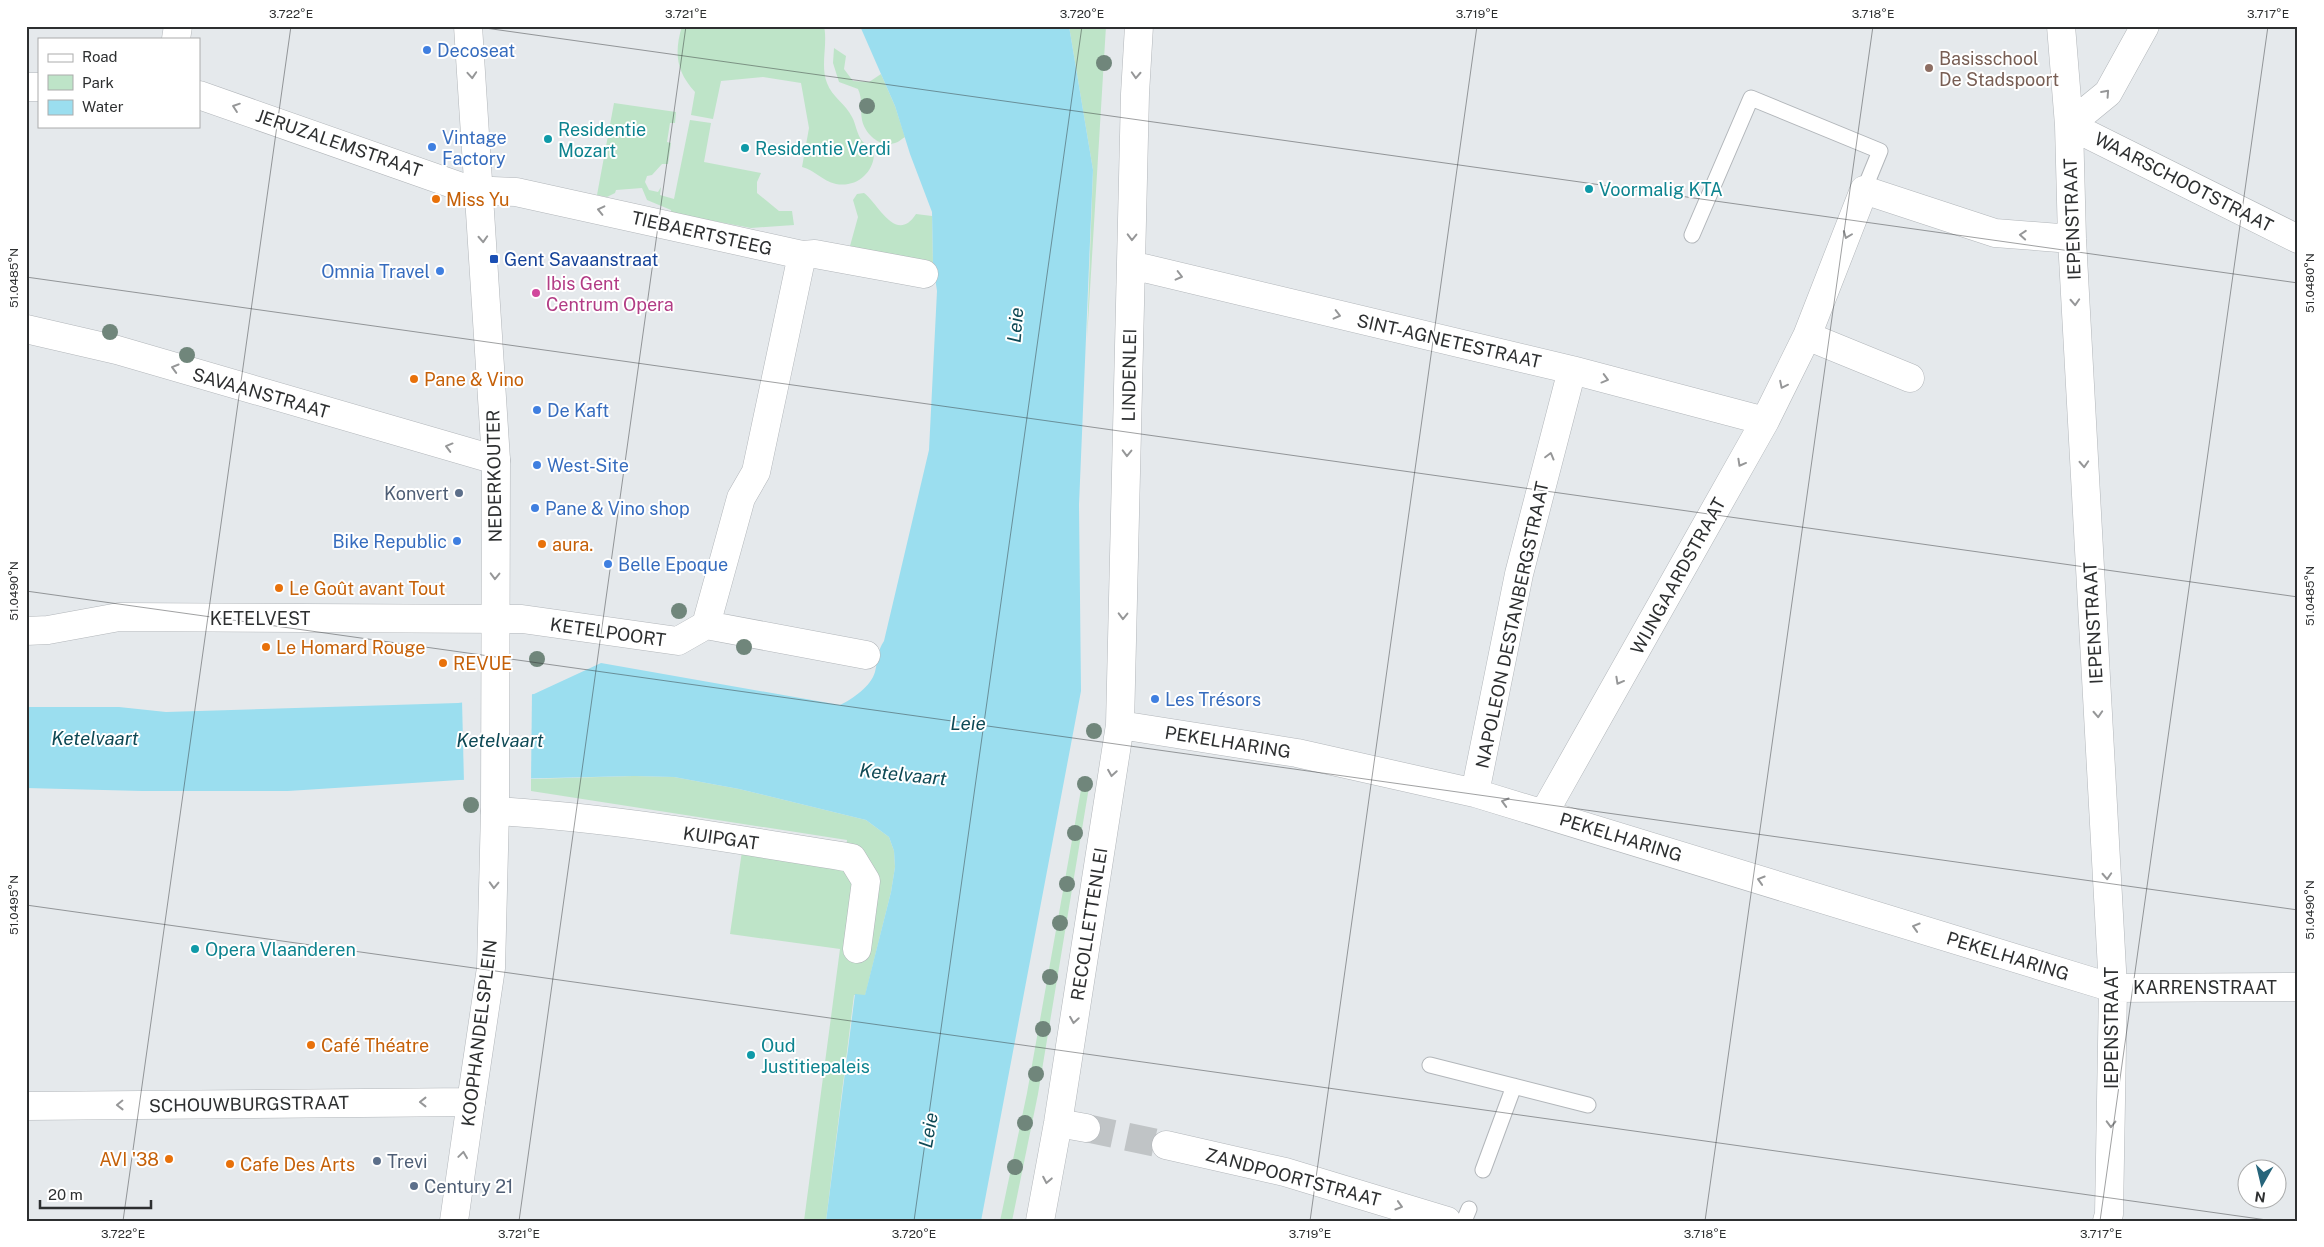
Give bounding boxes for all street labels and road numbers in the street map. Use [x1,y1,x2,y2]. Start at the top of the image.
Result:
street label: JERUZALEMSTRAAT [253,105,425,181]
street label: WAARSCHOOTSTRAAT [2091,128,2277,236]
street label: IEPENSTRAAT [2059,157,2085,280]
street label: TIEBAERTSTEEG [630,207,774,259]
street label: SINT-AGNETESTRAAT [1355,310,1543,372]
street label: LINDENLEI [1118,328,1140,422]
street label: SAVAANSTRAAT [190,363,332,423]
street label: NEDERKOUTER [482,409,506,543]
street label: NAPOLEON DESTANBERGSTRAAT [1471,479,1553,770]
street label: WIJNGAARDSTRAAT [1626,494,1730,658]
street label: IEPENSTRAAT [2079,561,2107,685]
street label: KETELVEST [210,608,311,629]
street label: KETELPOORT [549,613,668,651]
street label: PEKELHARING [1163,722,1293,762]
street label: PEKELHARING [1557,808,1685,866]
street label: KUIPGAT [682,822,761,854]
street label: RECOLLETTENLEI [1067,846,1111,1002]
street label: PEKELHARING [1944,927,2072,985]
street label: KOOPHANDELSPLEIN [457,938,501,1128]
street label: IEPENSTRAAT [2101,967,2122,1089]
street label: KARRENSTRAAT [2133,977,2277,998]
street label: SCHOUWBURGSTRAAT [149,1092,349,1116]
street label: ZANDPOORTSTRAAT [1203,1144,1383,1211]

